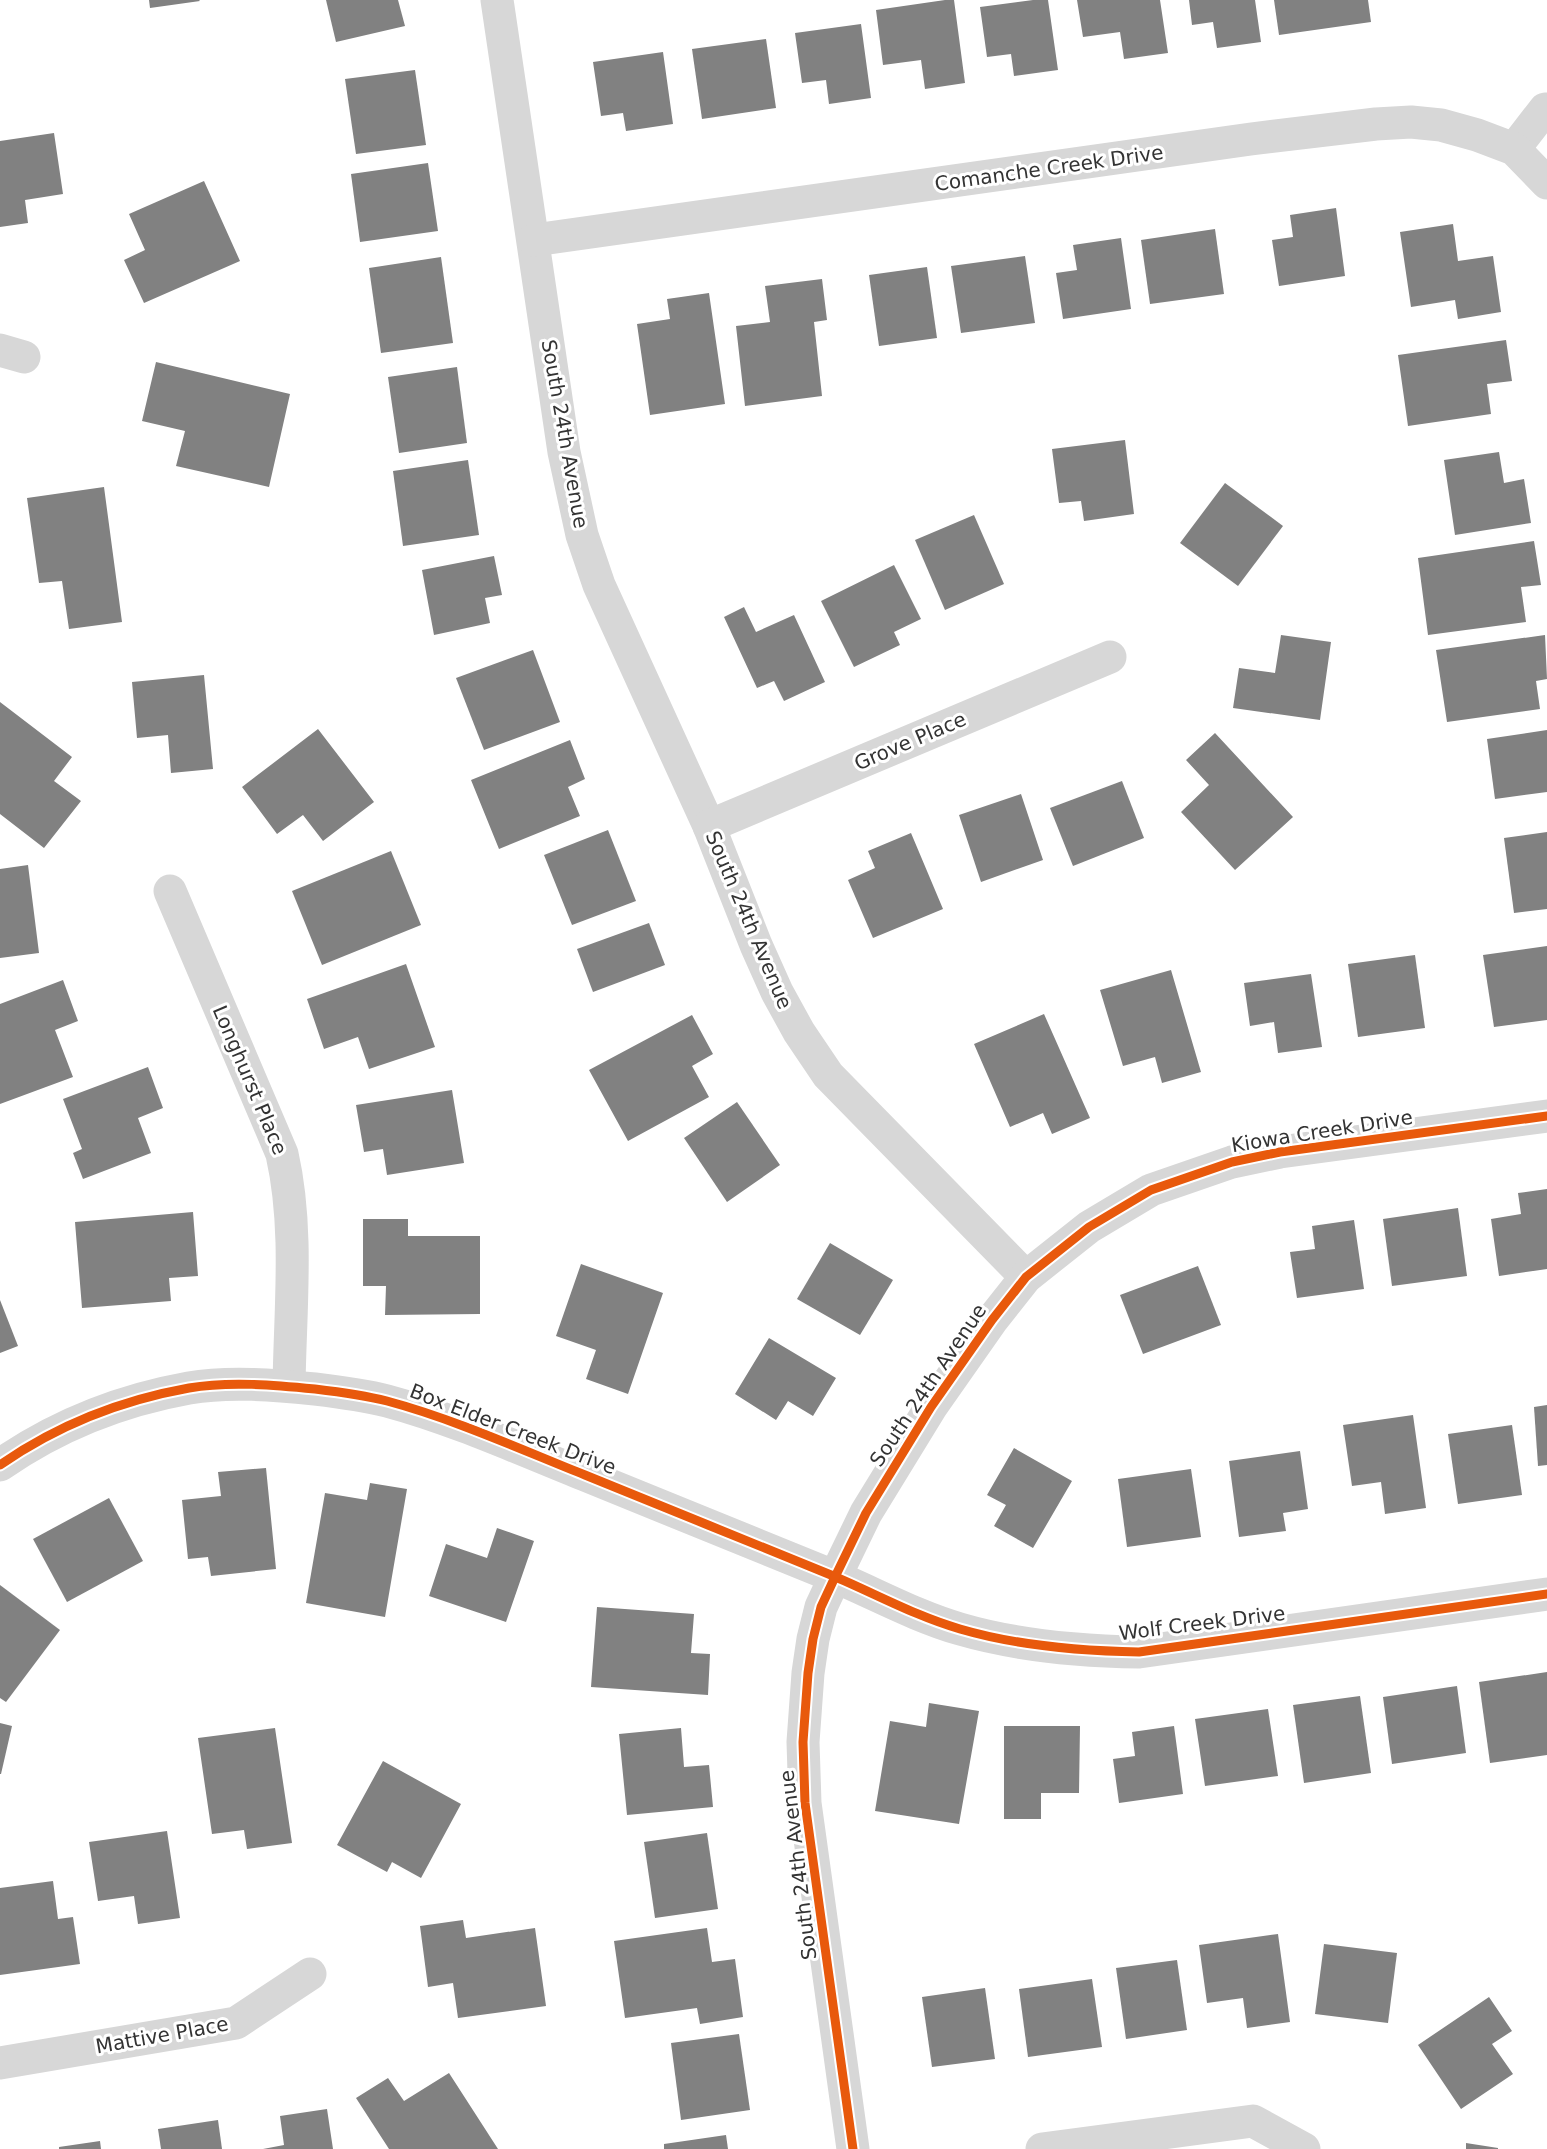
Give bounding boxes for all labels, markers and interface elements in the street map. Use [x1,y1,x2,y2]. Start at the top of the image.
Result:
street label: Comanche Creek Drive [933,140,1165,196]
street label: South 24th Avenue [537,338,593,530]
street label: Grove Place [850,707,970,775]
street label: South 24th Avenue [701,827,797,1013]
street label: Longhurst Place [208,1002,292,1158]
street label: Kiowa Creek Drive [1230,1105,1414,1157]
street label: South 24th Avenue [865,1299,991,1471]
street label: Box Elder Creek Drive [407,1379,619,1479]
street label: Wolf Creek Drive [1117,1601,1287,1645]
street label: South 24th Avenue [774,1769,822,1961]
street label: Mattive Place [94,2012,230,2058]

